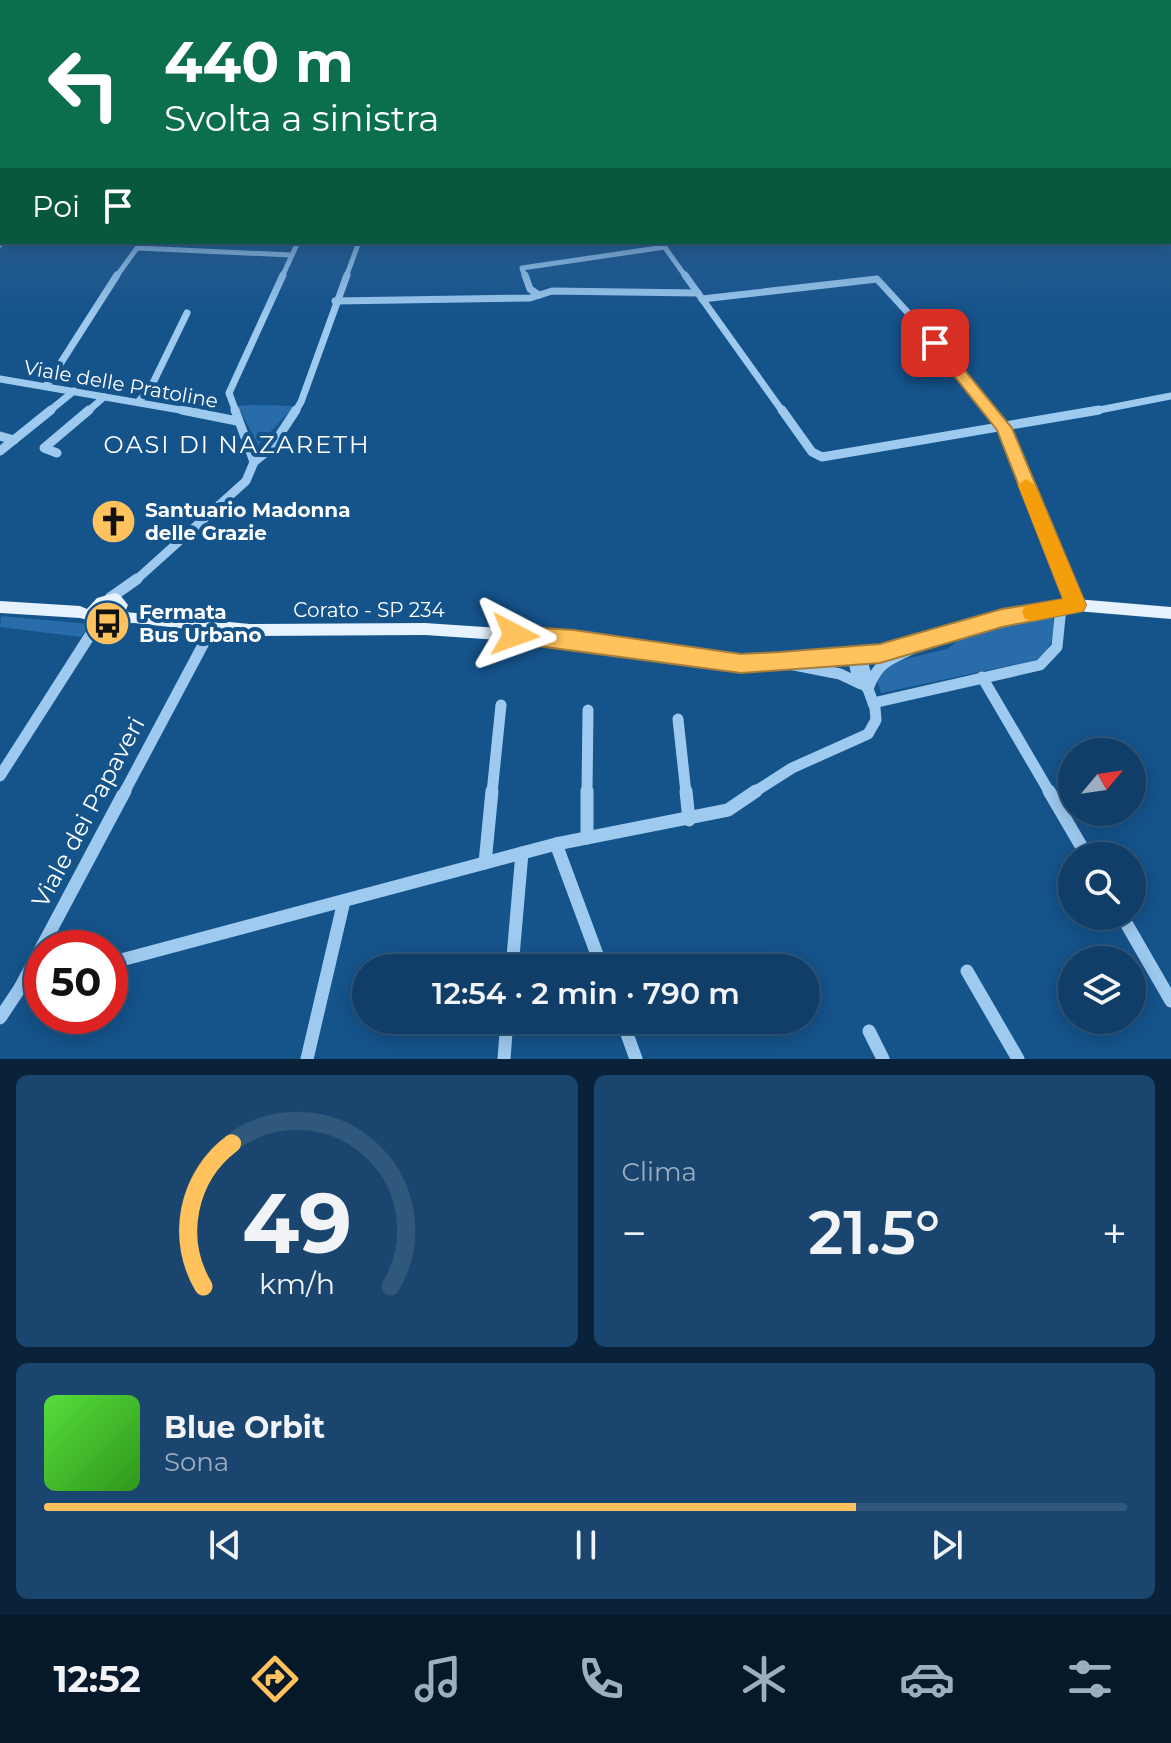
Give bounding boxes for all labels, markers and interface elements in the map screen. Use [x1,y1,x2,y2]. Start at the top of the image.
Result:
text: 440 m [164,28,354,96]
icon: left [32,32,136,136]
text: Svolta a sinistra [164,96,440,140]
icon: arrive [96,184,140,228]
text: Poi [32,188,80,225]
pin [901,309,969,377]
icon: arrive [913,321,957,365]
street label: Viale delle Pratoline [22,355,220,413]
district label: OASI DI NAZARETH [103,430,371,459]
church icon: Santuario Madonna delle Grazie [90,498,138,546]
place label: Santuario Madonna delle Grazie [145,498,350,545]
position arrow [473,593,557,677]
street label: Corato - SP 234 [293,598,445,622]
bus stop icon: Fermata Bus Urbano [84,600,132,648]
place label: Fermata Bus Urbano [139,600,262,647]
street label: Viale dei Papaveri [25,712,151,912]
north arrow [1058,738,1146,826]
map controls [1058,738,1146,1034]
button: search [1058,842,1146,930]
speed limit sign: 50 [24,930,128,1034]
button: layers [1058,946,1146,1034]
text: 12:54 · 2 min · 790 m [432,975,740,1012]
text: Clima [622,1156,697,1188]
text: 49 [242,1172,352,1274]
text: 21.5° [808,1196,940,1269]
text: − [622,1206,647,1260]
text: + [1102,1206,1127,1260]
text: km/h [259,1266,335,1301]
text: Blue Orbit [164,1409,325,1446]
text: Sona [164,1446,229,1478]
icon: previous [203,1523,247,1567]
icon: pause [564,1523,608,1567]
icon: next [925,1523,969,1567]
icon: directions [247,1651,303,1707]
icon: music [410,1651,466,1707]
icon: phone [573,1651,629,1707]
icon: climate [736,1651,792,1707]
icon: car [899,1651,955,1707]
icon: filters [1062,1651,1118,1707]
text: 12:52 [53,1657,141,1701]

